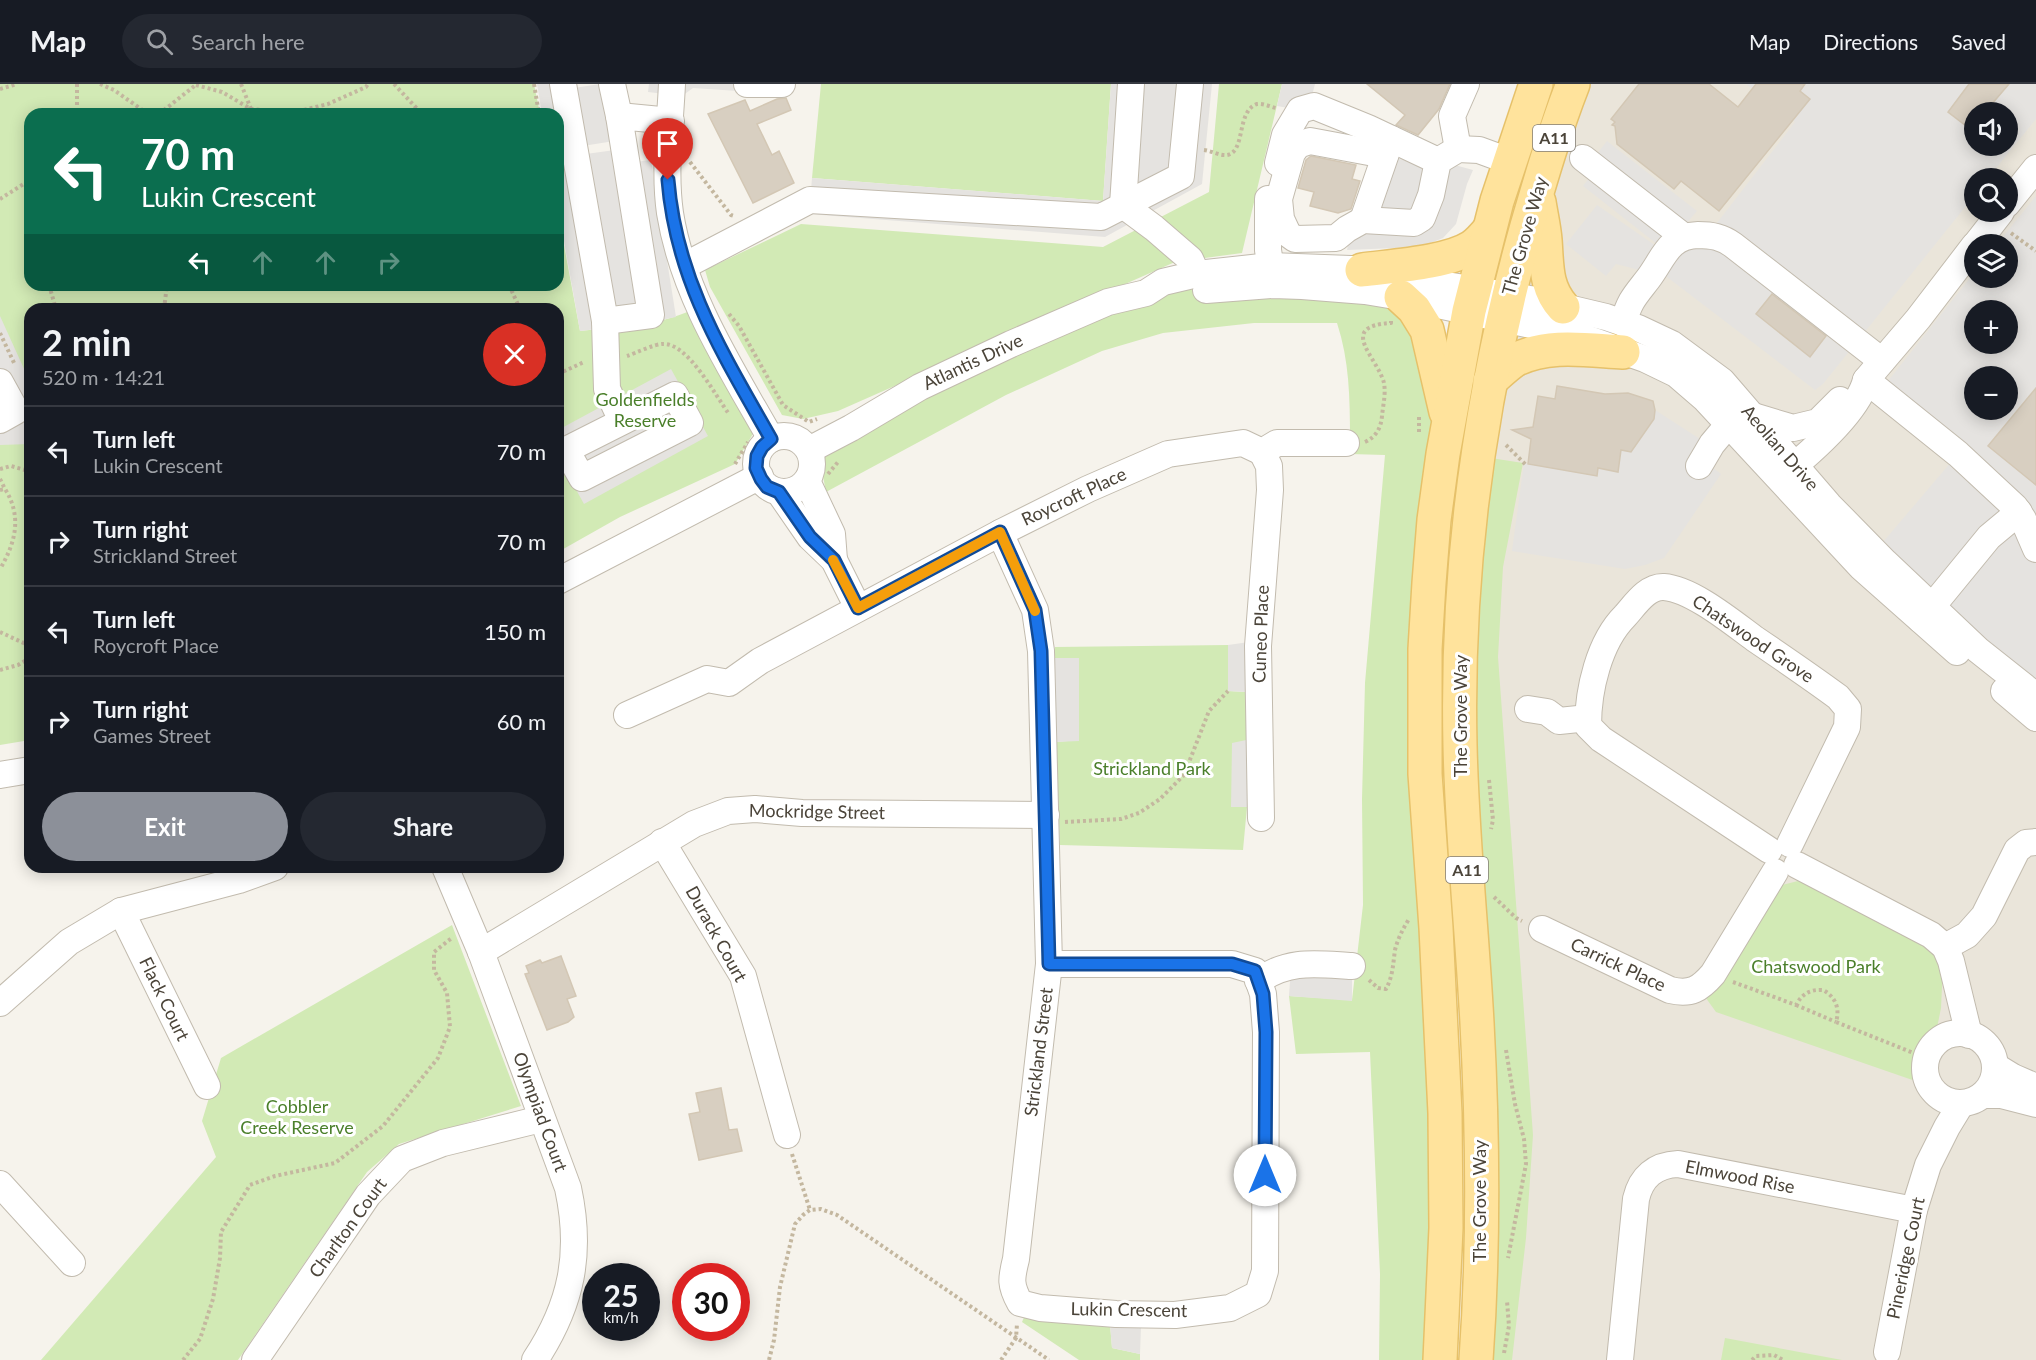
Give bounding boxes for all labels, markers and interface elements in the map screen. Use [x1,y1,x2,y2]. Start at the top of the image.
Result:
search box [122,14,542,68]
text: Map [30,24,86,58]
icon: search [143,25,176,58]
text: Search here [191,28,305,55]
text: Map [1749,29,1790,54]
text: Directions [1823,29,1918,54]
text: Saved [1951,29,2006,54]
map controls [1964,102,2018,420]
button: sound [1964,102,2018,156]
pin [642,118,693,180]
road number: A11 [1533,125,1575,151]
icon: arrive [651,127,684,160]
text: 70 m [141,129,235,179]
icon: left [42,132,120,210]
button: search [1964,168,2018,222]
street label: The Grove Way [1497,173,1552,298]
text: Lukin Crescent [141,180,316,213]
button: layers [1964,234,2018,288]
icon: left [183,246,216,279]
icon: ahead [246,246,279,279]
icon: ahead [309,246,342,279]
icon: right [372,246,405,279]
button: + [1964,300,2018,354]
text: 2 min [42,320,131,364]
button: close [483,323,546,386]
street label: Atlantis Drive [919,328,1026,394]
text: 520 m · 14:21 [42,365,165,389]
button: − [1964,366,2018,420]
park label: Goldenfields Reserve [596,388,695,431]
street label: Aeolian Drive [1737,400,1824,495]
text: Turn left [93,426,175,453]
icon: left [42,435,75,468]
text: 70 m [497,438,546,465]
text: Lukin Crescent [93,453,223,477]
street label: Roycroft Place [1018,462,1130,530]
text: Turn right [93,516,188,543]
icon: right [42,525,75,558]
text: 70 m [497,528,546,555]
text: Strickland Street [93,543,237,567]
street label: Cuneo Place [1247,585,1273,683]
street label: Chatswood Grove [1689,589,1819,687]
text: Turn left [93,606,175,633]
icon: left [42,615,75,648]
text: 150 m [484,618,546,645]
text: Roycroft Place [93,633,219,657]
street label: The Grove Way [1449,654,1471,777]
text: Turn right [93,696,188,723]
icon: right [42,705,75,738]
text: 60 m [497,708,546,735]
text: Games Street [93,723,211,747]
park label: Strickland Park [1093,757,1212,779]
button: Exit [42,792,288,861]
button: Share [300,792,546,861]
street label: Mockridge Street [749,799,886,823]
road number: A11 [1446,857,1488,883]
street label: Durack Court [681,882,753,986]
street label: Carrick Place [1567,932,1670,996]
street label: Flack Court [135,953,195,1045]
park label: Chatswood Park [1751,955,1882,977]
street label: Strickland Street [1019,986,1057,1118]
street label: Olympiad Court [509,1049,573,1175]
park label: Cobbler Creek Reserve [240,1095,354,1138]
street label: The Grove Way [1468,1139,1490,1262]
position arrow [1233,1143,1297,1207]
street label: Elmwood Rise [1684,1155,1797,1197]
street label: Charlton Court [304,1173,391,1282]
street label: Pineridge Court [1881,1194,1929,1321]
speed limit sign: 30 [672,1263,750,1341]
text: 25 [604,1277,638,1313]
street label: Lukin Crescent [1071,1297,1188,1321]
text: km/h [603,1308,639,1326]

